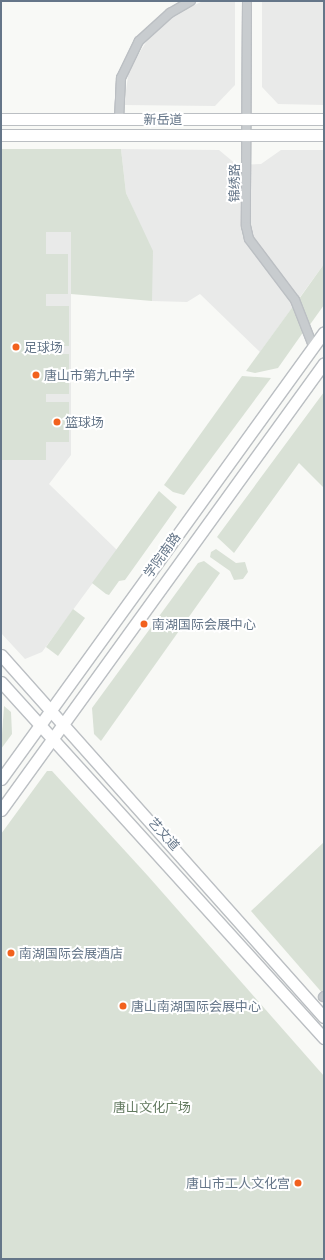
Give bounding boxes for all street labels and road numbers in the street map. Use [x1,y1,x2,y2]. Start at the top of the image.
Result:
street label: 新岳道 [144,111,182,127]
street label: 锦绣路 [226,164,242,202]
street label: 学院南路 [140,529,184,581]
street label: 艺文道 [145,814,183,854]

